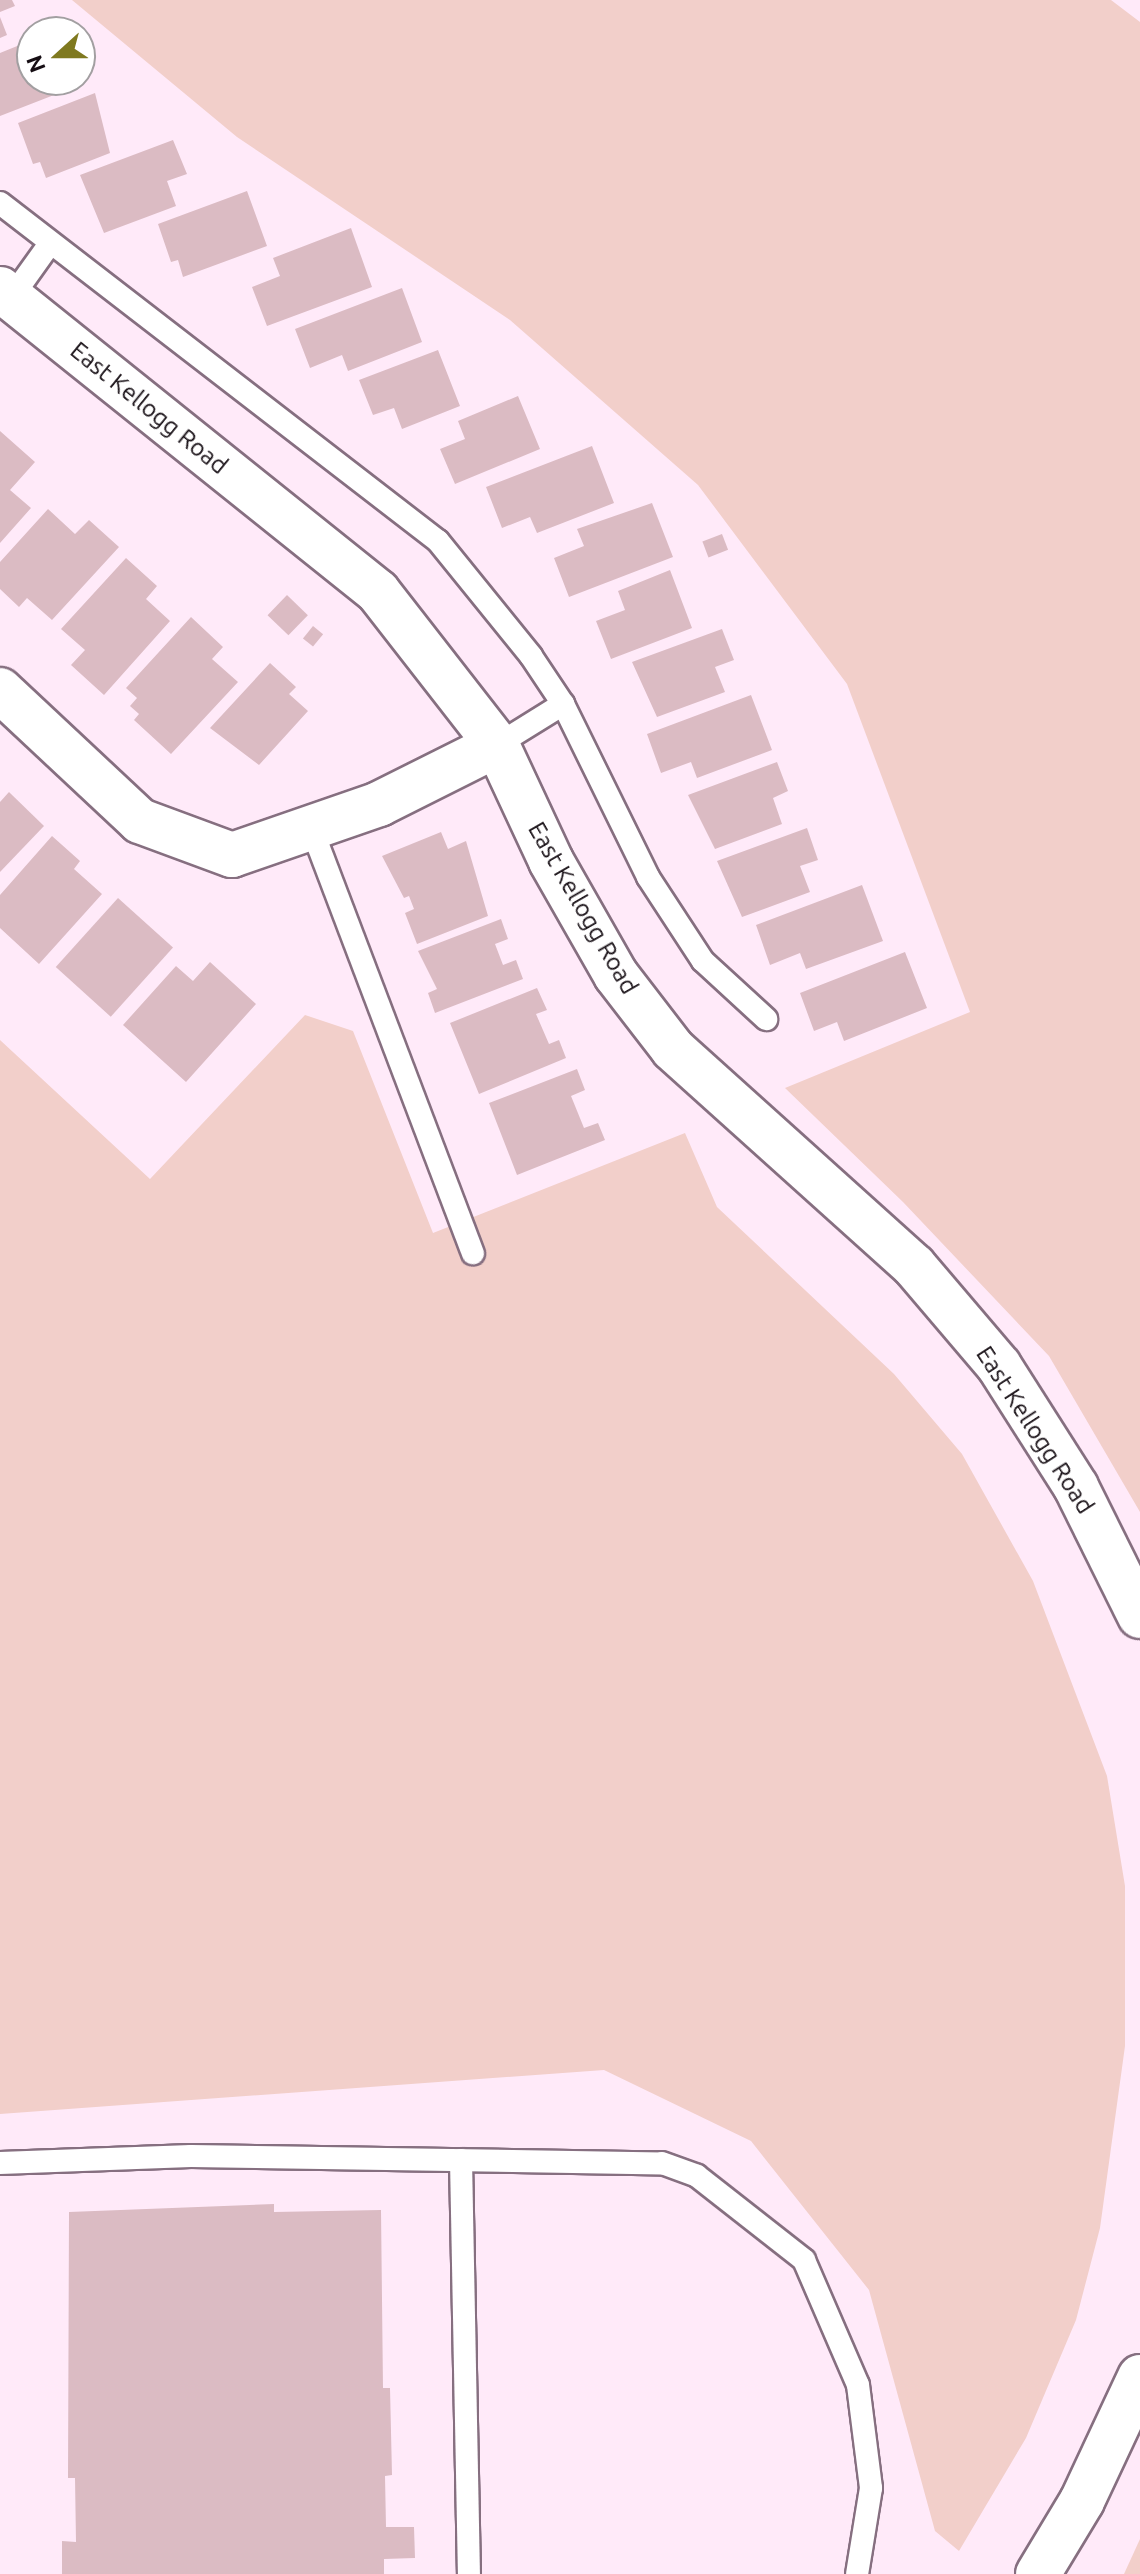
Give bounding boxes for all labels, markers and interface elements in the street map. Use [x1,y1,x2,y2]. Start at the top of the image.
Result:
north arrow [16,16,96,96]
text: N [20,52,50,76]
street label: East Kellogg Road [65,336,233,480]
street label: East Kellogg Road [522,817,644,999]
street label: East Kellogg Road [970,1341,1100,1519]

